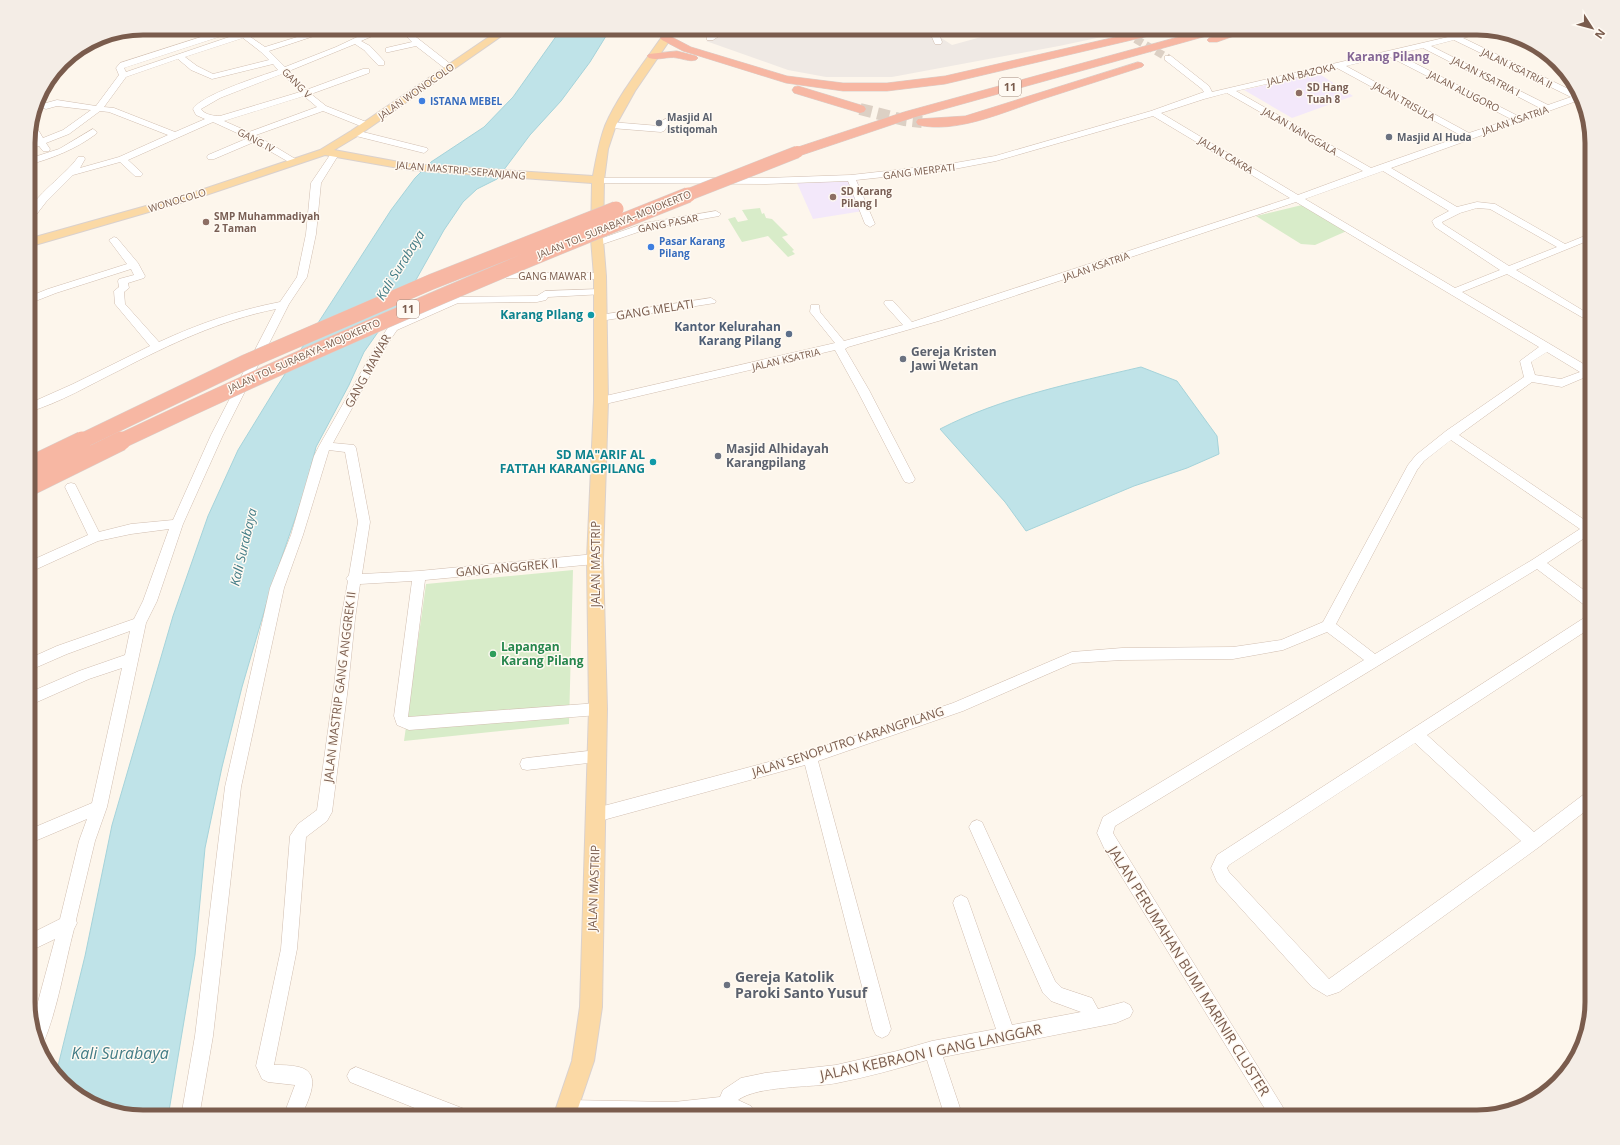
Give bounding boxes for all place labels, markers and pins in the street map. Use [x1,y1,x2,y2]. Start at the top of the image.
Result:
place label: SD Hang Tuah 8 [1307,80,1349,106]
marker: SD Hang Tuah 8 [1294,88,1304,98]
place label: ISTANA MEBEL [430,94,502,108]
marker: ISTANA MEBEL [417,96,427,106]
place label: Masjid Al Istiqomah [667,110,718,136]
marker: Masjid Al Istiqomah [654,118,664,128]
place label: Masjid Al Huda [1397,130,1472,144]
marker: Masjid Al Huda [1384,132,1394,142]
place label: SD Karang Pilang I [841,184,892,210]
marker: SD Karang Pilang I [828,192,838,202]
place label: SMP Muhammadiyah 2 Taman [214,209,320,235]
marker: SMP Muhammadiyah 2 Taman [201,217,211,227]
place label: Pasar Karang Pilang [659,234,725,260]
marker: Pasar Karang Pilang [646,242,656,252]
place label: Karang PIlang [500,306,583,323]
marker: Karang PIlang [586,310,596,320]
place label: Kantor Kelurahan Karang Pilang [674,318,781,349]
marker: Kantor Kelurahan Karang Pilang [784,329,794,339]
place label: Gereja Kristen Jawi Wetan [910,343,997,374]
marker: Gereja Kristen Jawi Wetan [898,354,908,364]
place label: Masjid Alhidayah Karangpilang [726,440,829,471]
place label: SD MA"ARIF AL FATTAH KARANGPILANG [500,446,645,477]
marker: Masjid Alhidayah Karangpilang [713,451,723,461]
marker: SD MA"ARIF AL FATTAH KARANGPILANG [648,457,658,467]
place label: Lapangan Karang Pilang [501,638,584,669]
marker: Lapangan Karang Pilang [488,649,498,659]
place label: Gereja Katolik Paroki Santo Yusuf [735,967,869,1002]
marker: Gereja Katolik Paroki Santo Yusuf [722,980,732,990]

